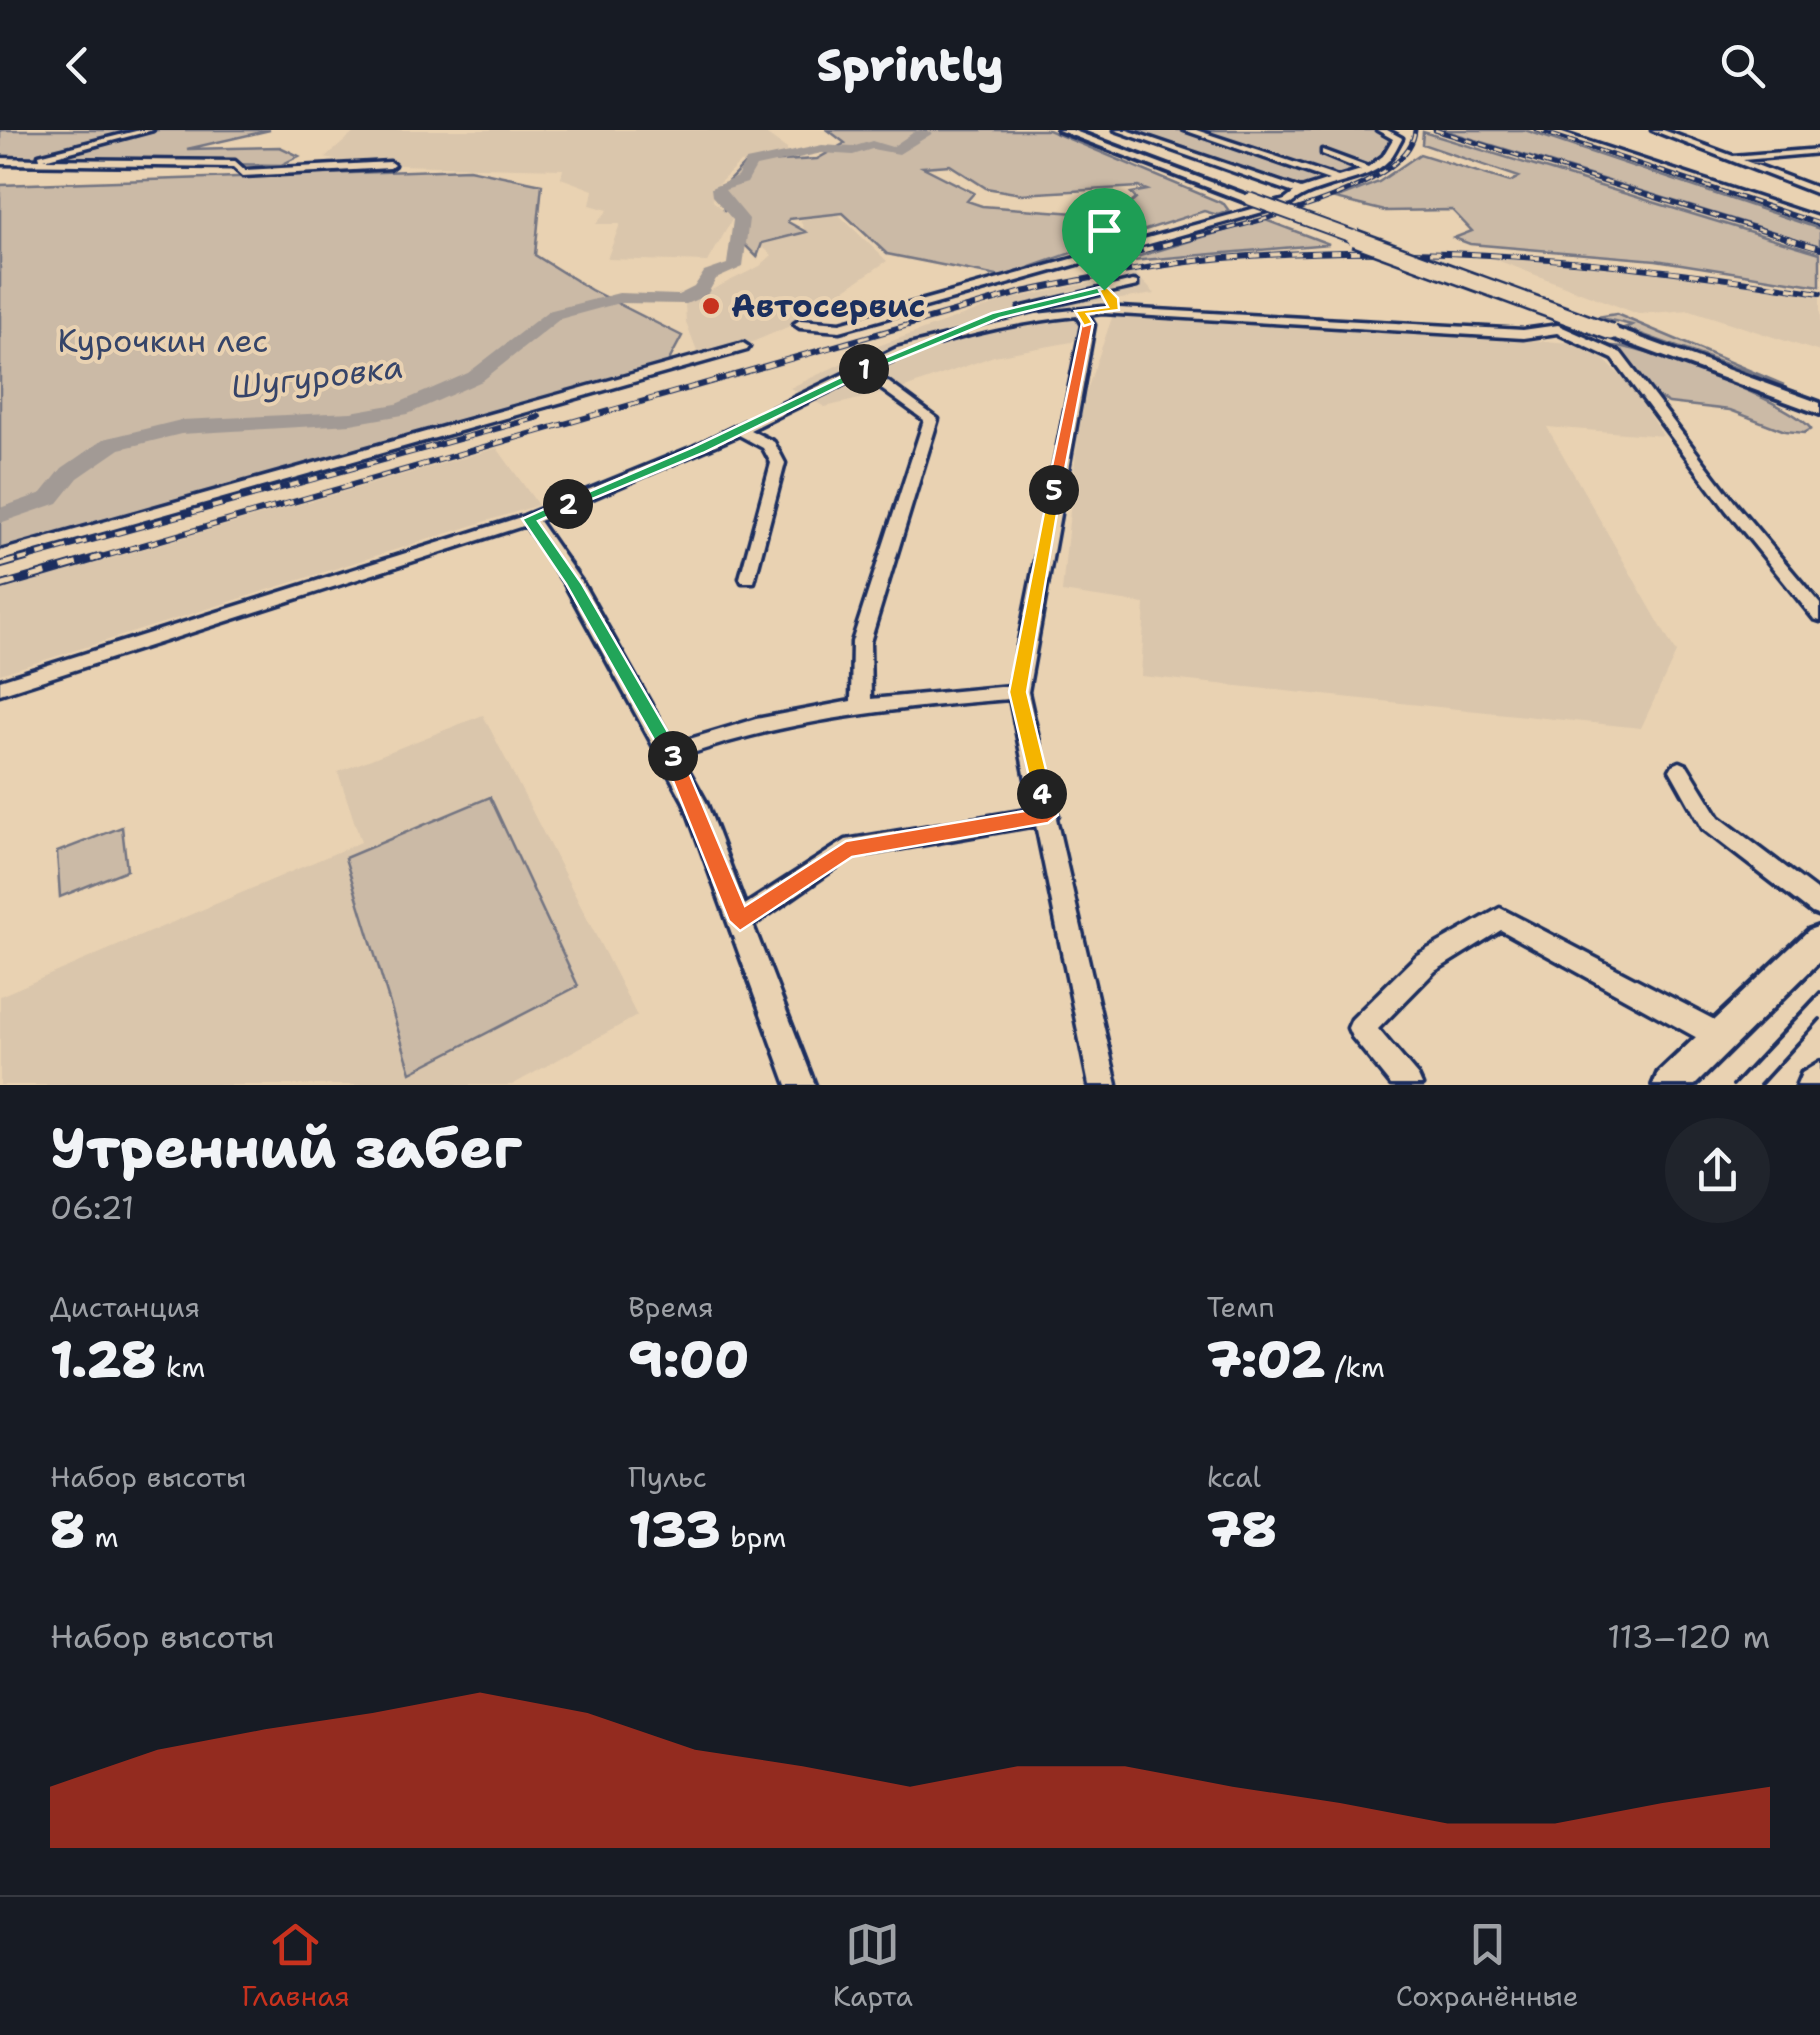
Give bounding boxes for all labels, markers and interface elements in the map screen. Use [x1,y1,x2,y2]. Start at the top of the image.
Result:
text: Sprintly [816,35,1004,95]
icon: back [50,38,105,93]
icon: search [1715,38,1770,93]
pin [1062,188,1147,291]
icon: arrive [1077,203,1132,258]
place label: Автосервис [731,284,926,327]
marker: Автосервис [700,295,722,317]
park label: Курочкин лес [58,319,268,362]
pin: 1 [839,344,889,394]
water label: Шугуровка [228,345,405,408]
text: 1 [858,350,870,388]
pin: 5 [1029,465,1079,515]
text: 5 [1045,471,1063,509]
pin: 2 [543,479,593,529]
text: 2 [558,485,578,523]
pin: 3 [648,731,698,781]
text: 3 [663,737,683,775]
pin: 4 [1017,769,1067,819]
text: 4 [1032,775,1052,813]
text: Утренний забег [50,1111,522,1185]
button: share [1665,1118,1770,1223]
text: 06:21 [50,1186,134,1229]
text: Дистанция [50,1288,200,1326]
text: Время [628,1288,714,1326]
text: Темп [1207,1288,1274,1326]
text: 1.28 [50,1326,156,1393]
text: 9:00 [628,1326,749,1393]
text: 7:02 [1207,1326,1325,1393]
text: km [156,1348,205,1386]
text: /km [1325,1348,1385,1386]
text: Набор высоты [50,1458,246,1496]
text: Пульс [628,1458,707,1496]
text: kcal [1207,1458,1261,1496]
text: 8 [50,1496,85,1563]
text: 133 [628,1496,721,1563]
text: 78 [1207,1496,1277,1563]
text: m [85,1518,119,1556]
text: bpm [721,1518,786,1556]
text: Набор высоты [50,1615,275,1658]
text: 113–120 m [1607,1615,1770,1658]
tab: Главная [241,1917,350,2015]
tab: Карта [833,1917,913,2015]
tab: Сохранённые [1396,1917,1579,2015]

